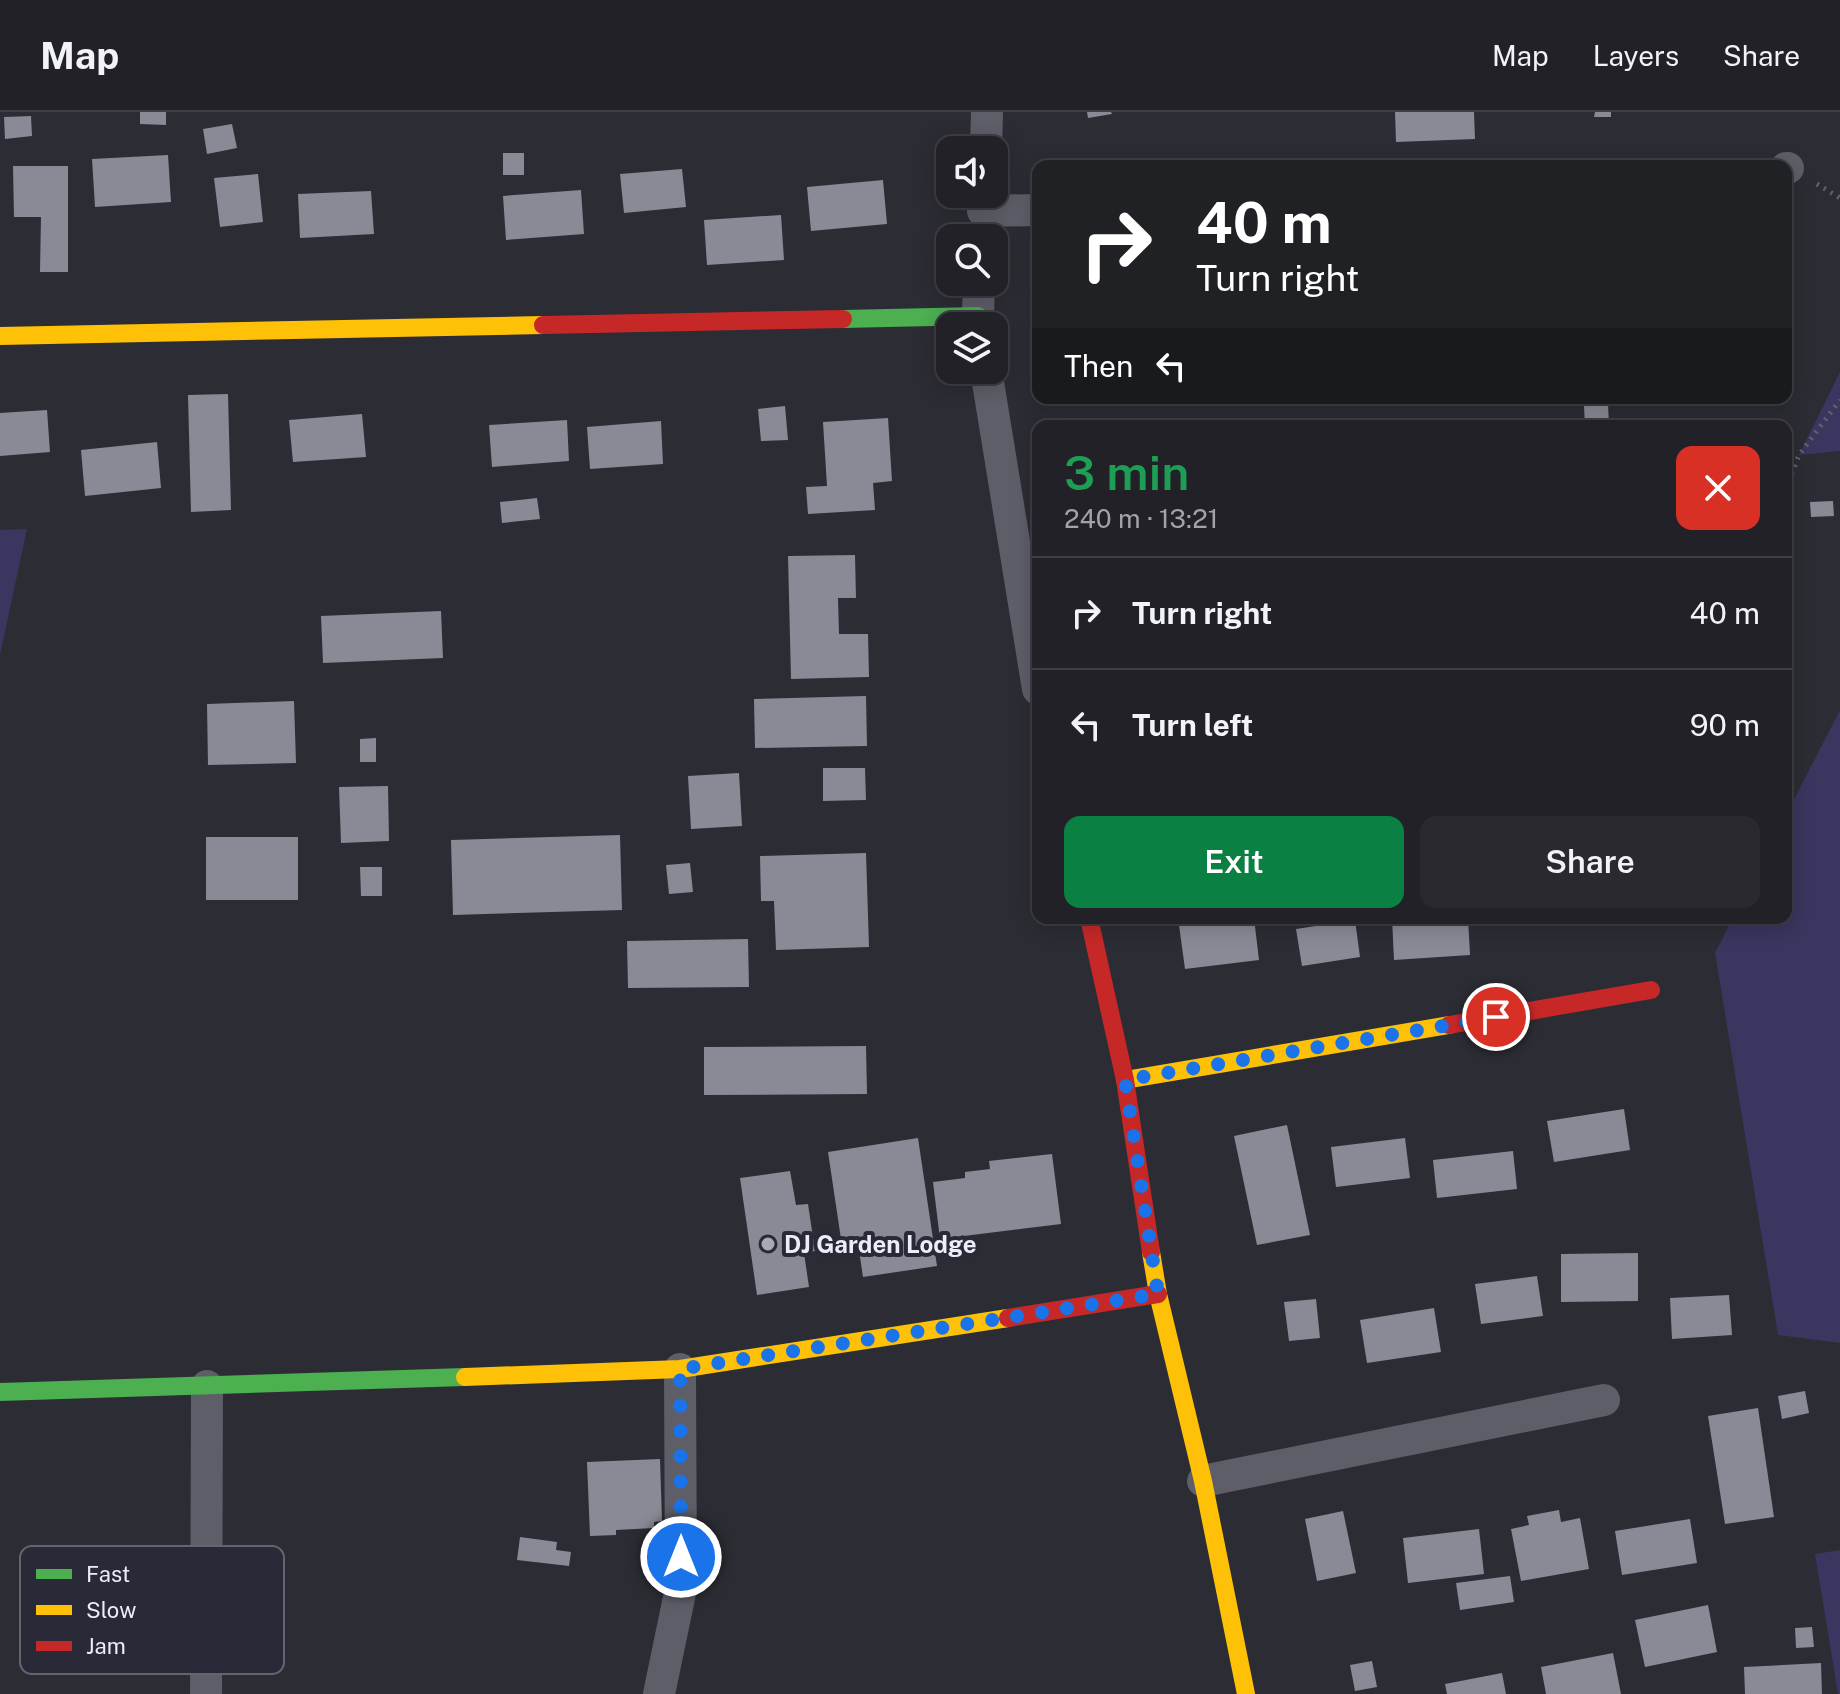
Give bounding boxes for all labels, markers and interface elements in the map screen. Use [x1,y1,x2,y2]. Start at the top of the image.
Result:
text: Map [40,33,119,78]
text: Map [1492,39,1549,72]
text: Layers [1593,39,1679,72]
text: Share [1723,39,1800,72]
map controls [936,136,1008,384]
button: sound [936,136,1008,208]
text: 40 m [1196,190,1332,256]
icon: right [1064,192,1168,296]
button: search [936,224,1008,296]
text: Turn right [1196,257,1359,299]
button: layers [936,312,1008,384]
icon: left [1149,344,1193,388]
text: Then [1064,348,1133,384]
text: 3 min [1064,444,1189,501]
button: close [1676,446,1760,530]
text: 240 m · 13:21 [1064,503,1218,534]
icon: right [1064,591,1108,635]
text: Turn right [1132,595,1272,631]
text: 40 m [1690,595,1760,631]
icon: left [1064,703,1108,747]
text: Turn left [1132,707,1253,743]
text: 90 m [1690,707,1760,743]
button: Exit [1064,816,1404,908]
button: Share [1420,816,1760,908]
pin [1462,983,1530,1051]
icon: arrive [1474,995,1518,1039]
place label: DJ Garden Lodge [784,1230,976,1258]
marker: DJ Garden Lodge [759,1235,777,1253]
position arrow [639,1515,723,1599]
legend [20,1546,284,1674]
text: Fast [86,1561,130,1587]
text: Slow [86,1597,136,1623]
text: Jam [86,1633,126,1659]

